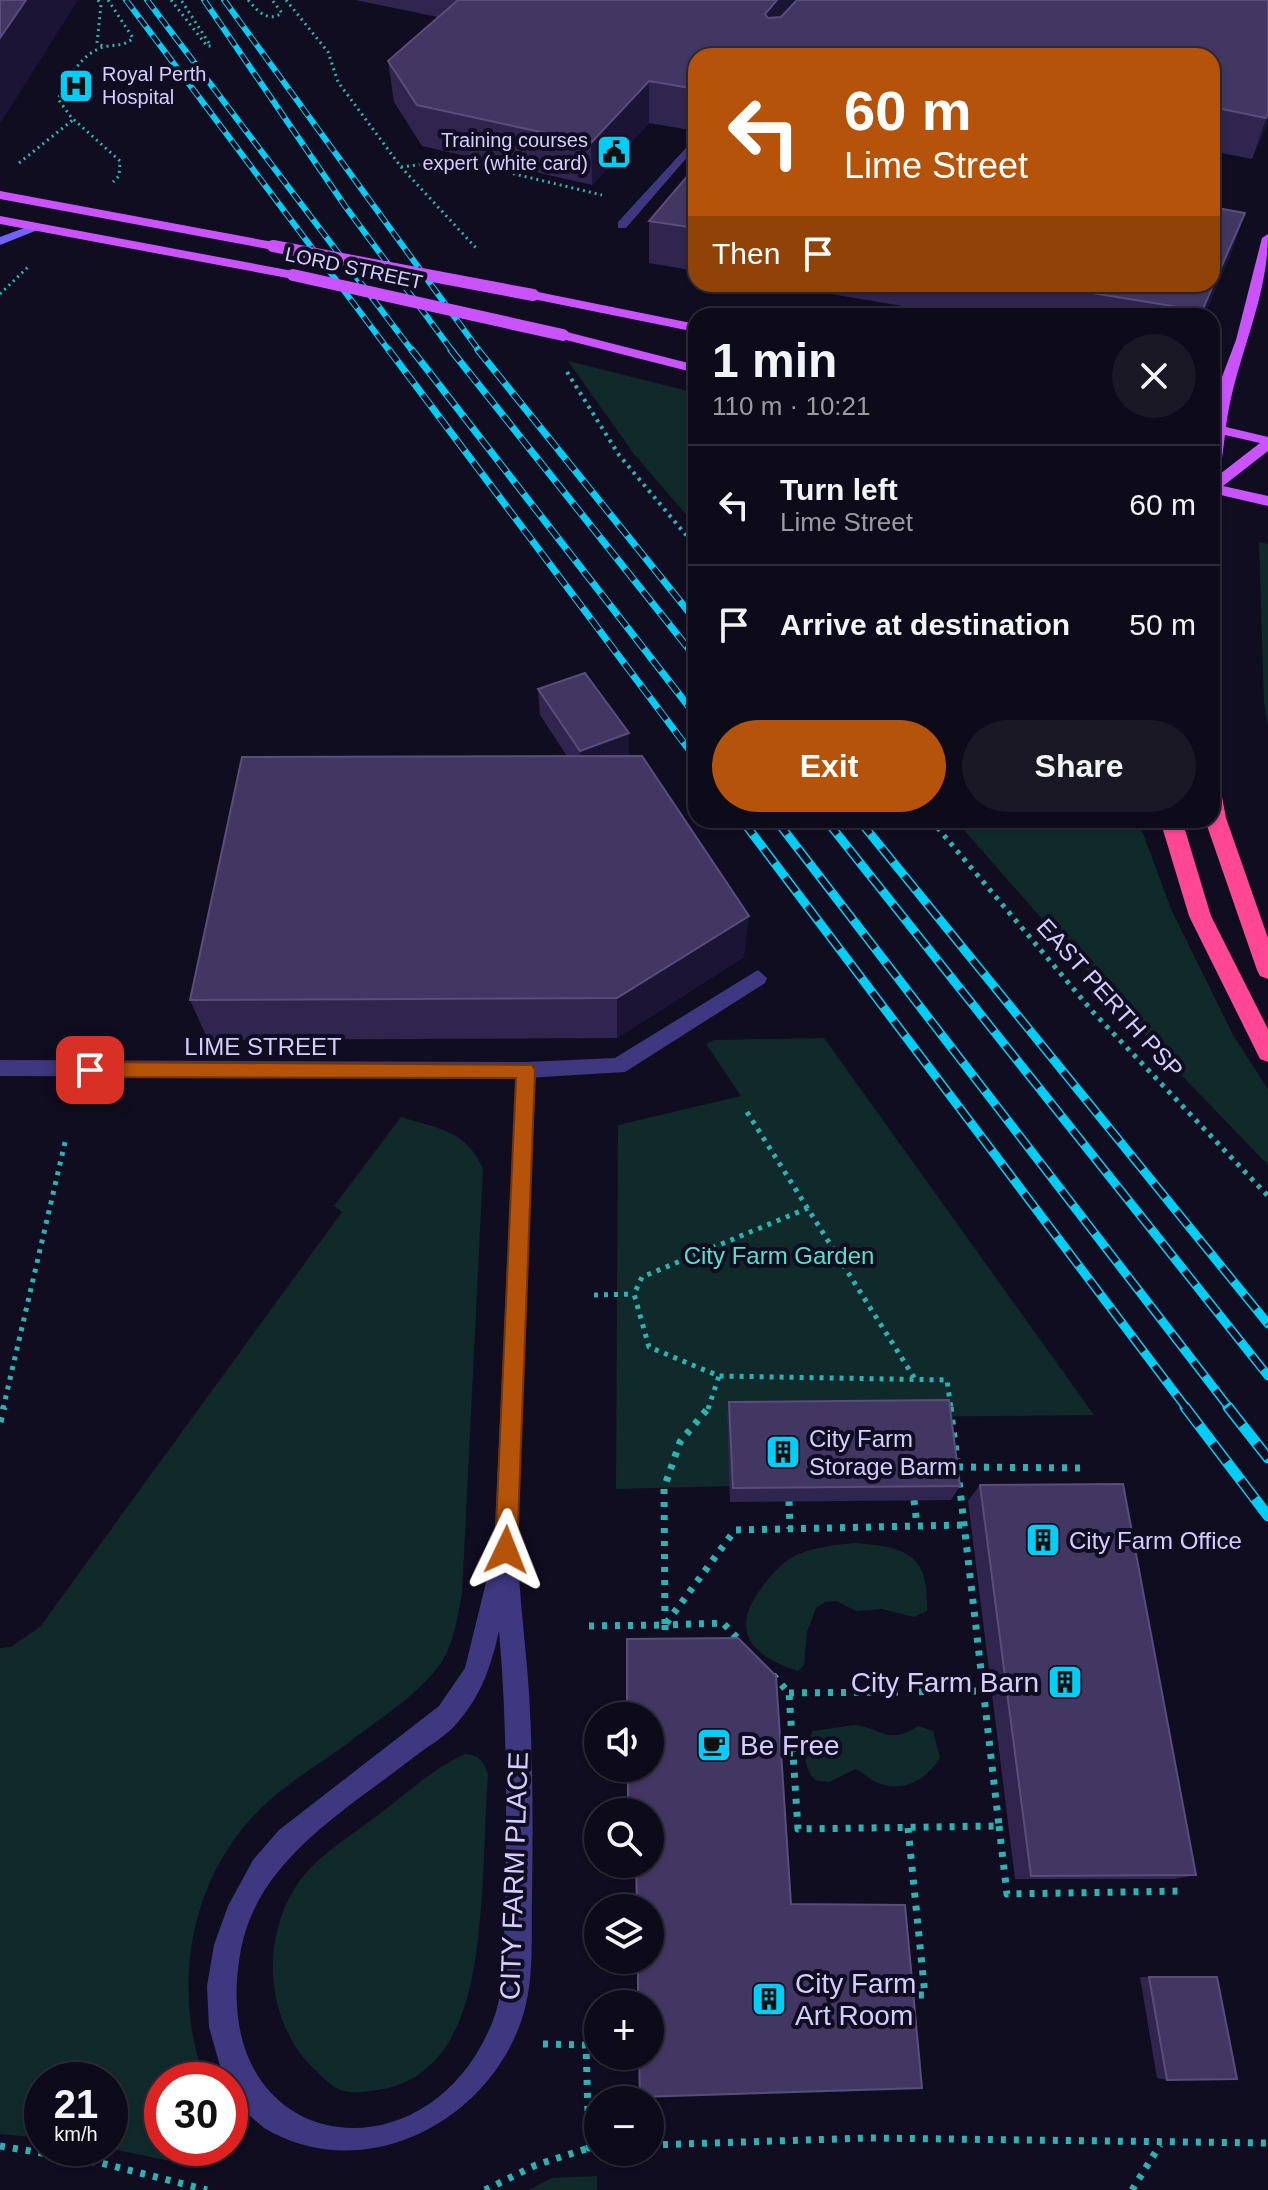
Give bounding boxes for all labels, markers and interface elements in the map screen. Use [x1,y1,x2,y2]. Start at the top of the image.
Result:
place label: Royal Perth Hospital [102,63,207,108]
hospital icon: Royal Perth Hospital [57,67,95,105]
text: 60 m [844,79,972,142]
icon: left [712,80,816,184]
place label: Training courses expert (white card) [422,129,588,174]
public building icon: Training courses expert (white card) [595,133,633,171]
text: Lime Street [844,145,1028,186]
icon: arrive [796,232,840,276]
text: Then [712,237,780,270]
street label: LORD STREET [283,243,425,293]
text: 1 min [712,334,837,387]
button: close [1112,334,1196,418]
text: 110 m · 10:21 [712,391,871,421]
text: Turn left [780,473,898,506]
icon: left [712,483,756,527]
text: 60 m [1129,488,1196,521]
text: Lime Street [780,507,913,537]
icon: arrive [712,603,756,647]
text: Arrive at destination [780,608,1070,641]
text: 50 m [1129,608,1196,641]
button: Exit [712,720,946,812]
button: Share [962,720,1196,812]
street label: EAST PERTH PSP [1032,913,1188,1083]
street label: LIME STREET [184,1033,342,1060]
pin [56,1036,124,1104]
icon: arrive [68,1048,112,1092]
park label: City Farm Garden [684,1242,874,1269]
place label: City Farm Storage Barm [809,1425,957,1480]
building icon: City Farm Storage Barm [764,1433,802,1471]
position arrow [464,1508,548,1592]
building icon: City Farm Office [1024,1521,1062,1559]
place label: City Farm Office [1069,1527,1242,1554]
building icon: City Farm Barn [1046,1663,1084,1701]
place label: City Farm Barn [851,1667,1039,1698]
map controls [584,1702,664,2166]
button: sound [584,1702,664,1782]
cafe icon: Be Free [695,1726,733,1764]
place label: Be Free [740,1730,840,1761]
street label: CITY FARM PLACE [494,1751,534,2001]
button: search [584,1798,664,1878]
button: layers [584,1894,664,1974]
place label: City Farm Art Room [795,1968,916,2031]
building icon: City Farm Art Room [750,1980,788,2018]
button: + [584,1990,664,2070]
speed limit sign: 30 [144,2062,248,2166]
text: 21 [54,2082,98,2126]
button: − [584,2086,664,2166]
text: km/h [54,2123,98,2145]

